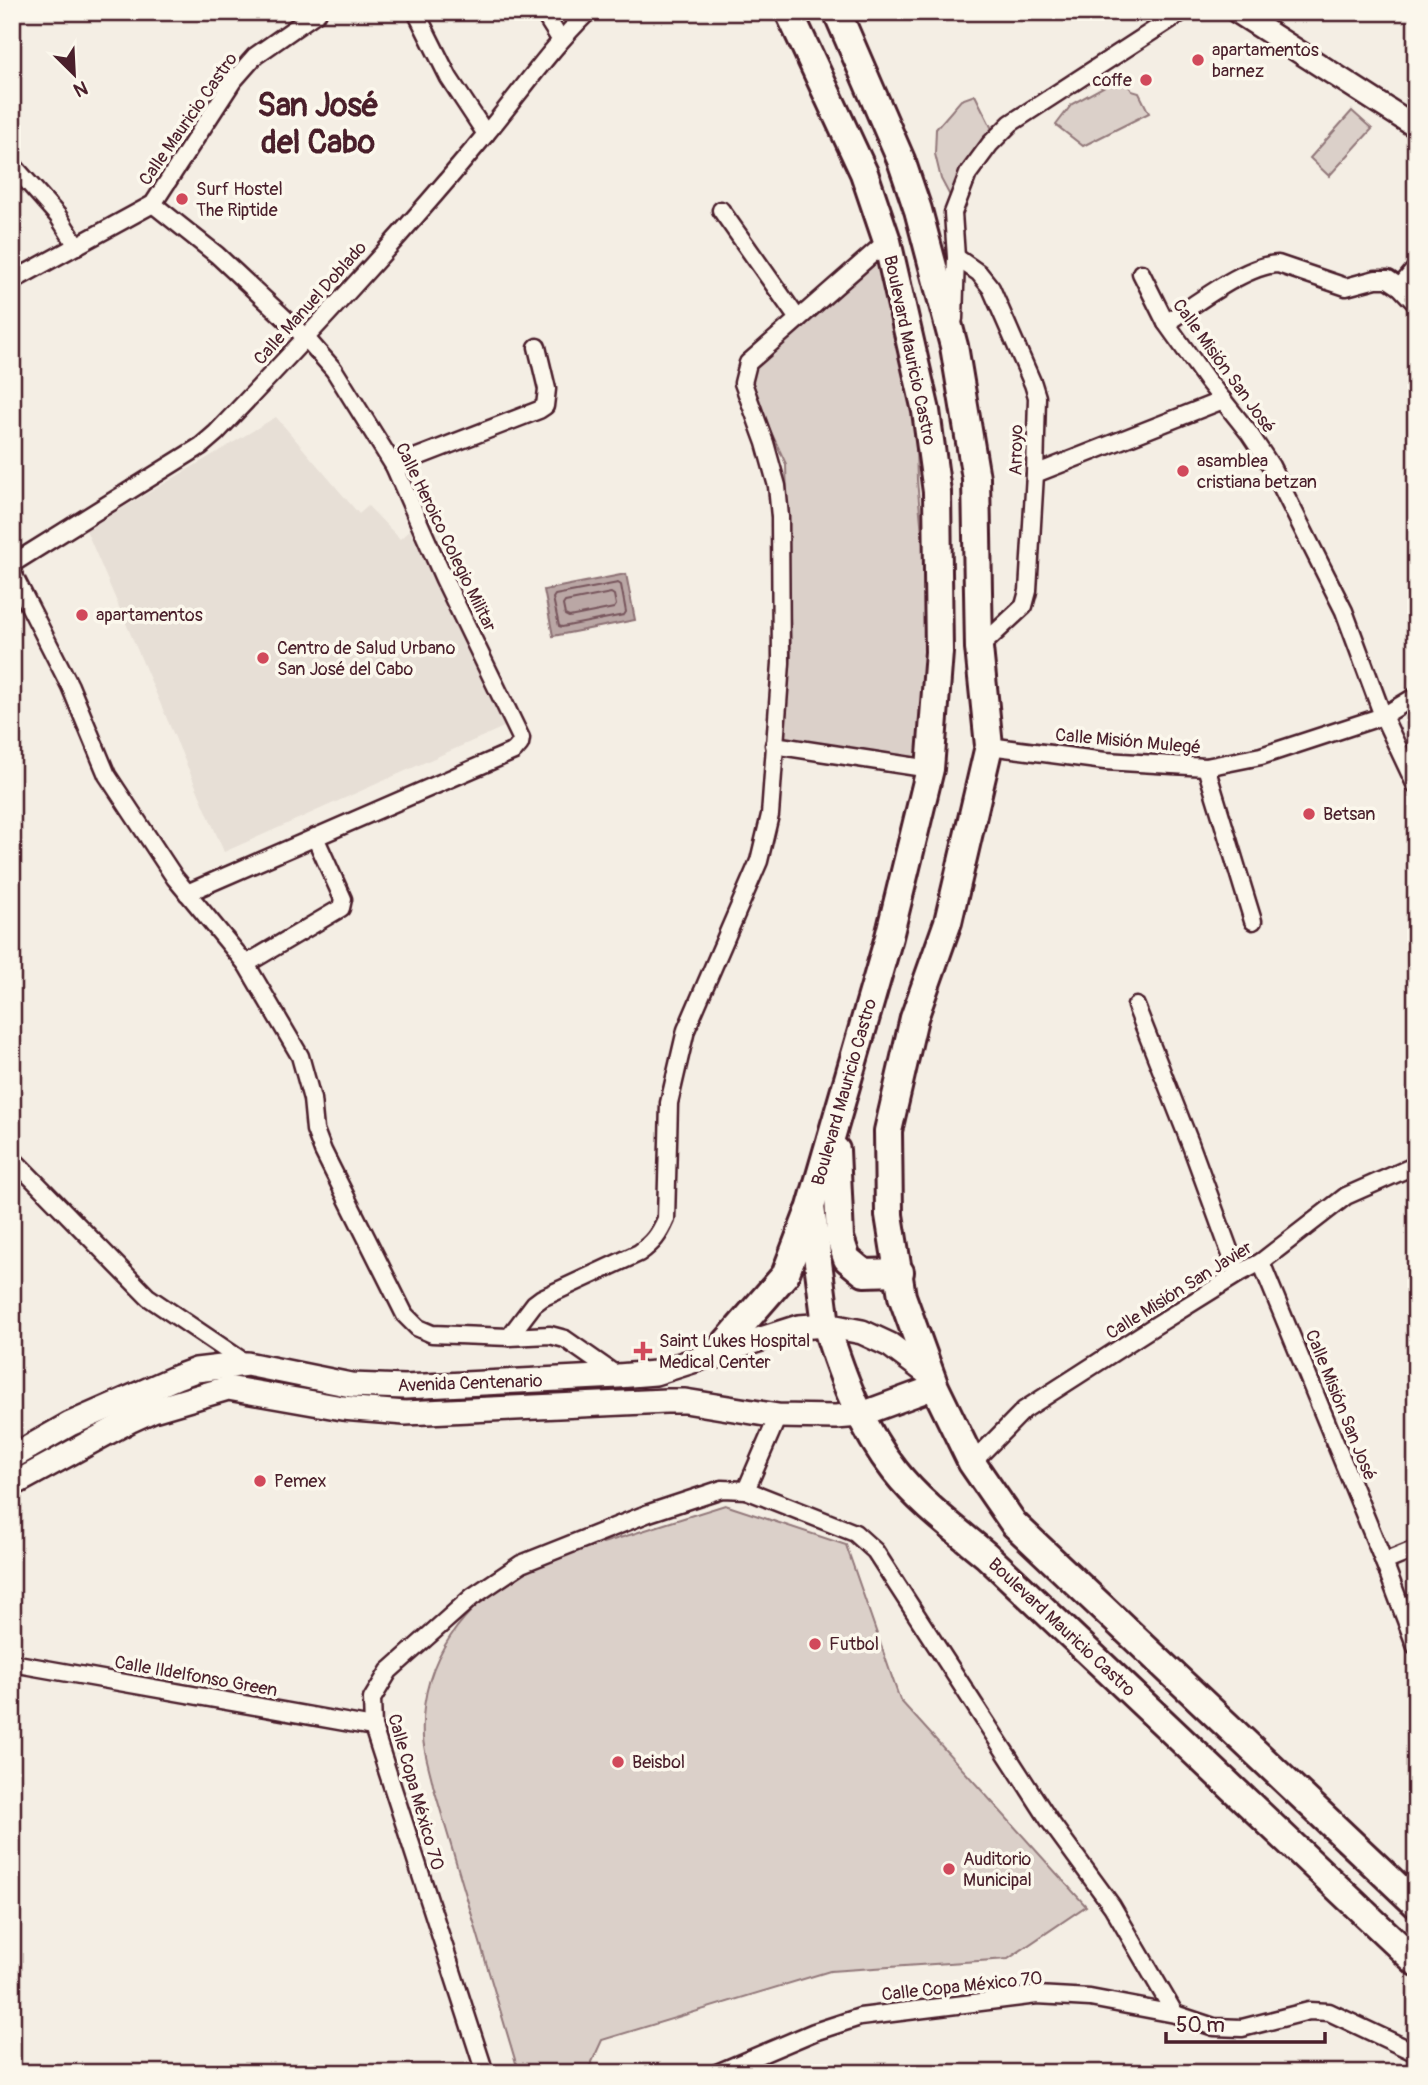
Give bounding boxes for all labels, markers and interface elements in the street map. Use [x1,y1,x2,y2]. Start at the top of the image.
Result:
north arrow [38,38,108,108]
place label: apartamentos barnez [1212,39,1319,83]
street label: Calle Mauricio Castro [134,48,243,190]
marker: apartamentos barnez [1190,52,1206,68]
place label: coffe [1093,69,1132,92]
marker: coffe [1138,72,1154,88]
text: N [70,75,91,102]
district label: San José del Cabo [257,86,379,163]
place label: Surf Hostel The Riptide [196,178,283,222]
marker: Surf Hostel The Riptide [174,191,190,207]
street label: Calle Manuel Doblado [249,237,372,370]
street label: Boulevard Mauricio Castro [878,253,941,447]
street label: Calle Misión San José [1167,295,1280,438]
street label: Arroyo [1005,424,1028,476]
street label: Calle Heroico Colegio Militar [390,439,502,636]
place label: asamblea cristiana betzan [1197,450,1317,494]
marker: asamblea cristiana betzan [1175,463,1191,479]
place label: apartamentos [96,604,203,627]
marker: apartamentos [74,607,90,623]
place label: Centro de Salud Urbano San José del Cabo [277,637,456,681]
marker: Centro de Salud Urbano San José del Cabo [255,650,271,666]
street label: Calle Misión Mulegé [1054,724,1202,759]
place label: Betsan [1323,803,1375,826]
marker: Betsan [1301,806,1317,822]
street label: Boulevard Mauricio Castro [807,996,882,1188]
street label: Calle Misión San Javier [1102,1236,1257,1345]
street label: Calle Misión San José [1300,1326,1381,1484]
place label: Saint Lukes Hospital Medical Center [659,1330,810,1374]
marker: Saint Lukes Hospital Medical Center [633,1341,653,1361]
street label: Avenida Centenario [397,1369,543,1398]
place label: Pemex [274,1470,327,1493]
marker: Pemex [252,1473,268,1489]
street label: Boulevard Mauricio Castro [983,1553,1140,1702]
place label: Futbol [829,1633,879,1656]
marker: Futbol [807,1636,823,1652]
street label: Calle Ildelfonso Green [113,1651,279,1702]
street label: Calle Copa México 70 [382,1711,449,1873]
place label: Beisbol [632,1751,685,1774]
marker: Beisbol [610,1754,626,1770]
place label: Auditorio Municipal [963,1848,1032,1892]
marker: Auditorio Municipal [941,1861,957,1877]
street label: Calle Copa México 70 [880,1967,1044,2006]
scale bar [1166,2001,1325,2045]
text: 50 m [1176,2012,1225,2039]

